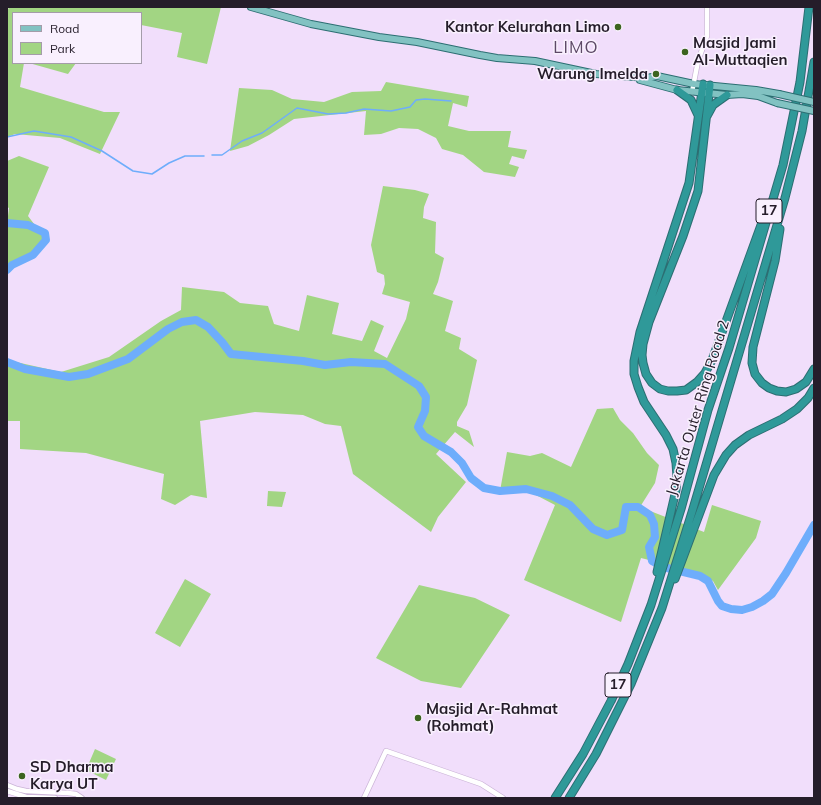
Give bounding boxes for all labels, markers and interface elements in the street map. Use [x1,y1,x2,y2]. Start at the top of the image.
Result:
legend [12,12,142,64]
place label: Kantor Kelurahan Limo [445,18,610,36]
text: Road [50,21,79,36]
marker: Kantor Kelurahan Limo [613,22,623,32]
place label: Masjid Jami Al-Muttaqien [693,34,787,69]
district label: LIMO [553,38,599,58]
text: Park [50,41,75,56]
marker: Masjid Jami Al-Muttaqien [680,47,690,57]
place label: Warung Imelda [537,65,648,83]
marker: Warung Imelda [651,69,661,79]
road number: 17 [756,199,782,223]
street label: Jakarta Outer Ring Road 2 [663,318,733,498]
road number: 17 [605,673,631,697]
place label: Masjid Ar-Rahmat (Rohmat) [426,700,558,735]
marker: Masjid Ar-Rahmat (Rohmat) [413,713,423,723]
place label: SD Dharma Karya UT [30,758,114,793]
marker: SD Dharma Karya UT [17,771,27,781]

